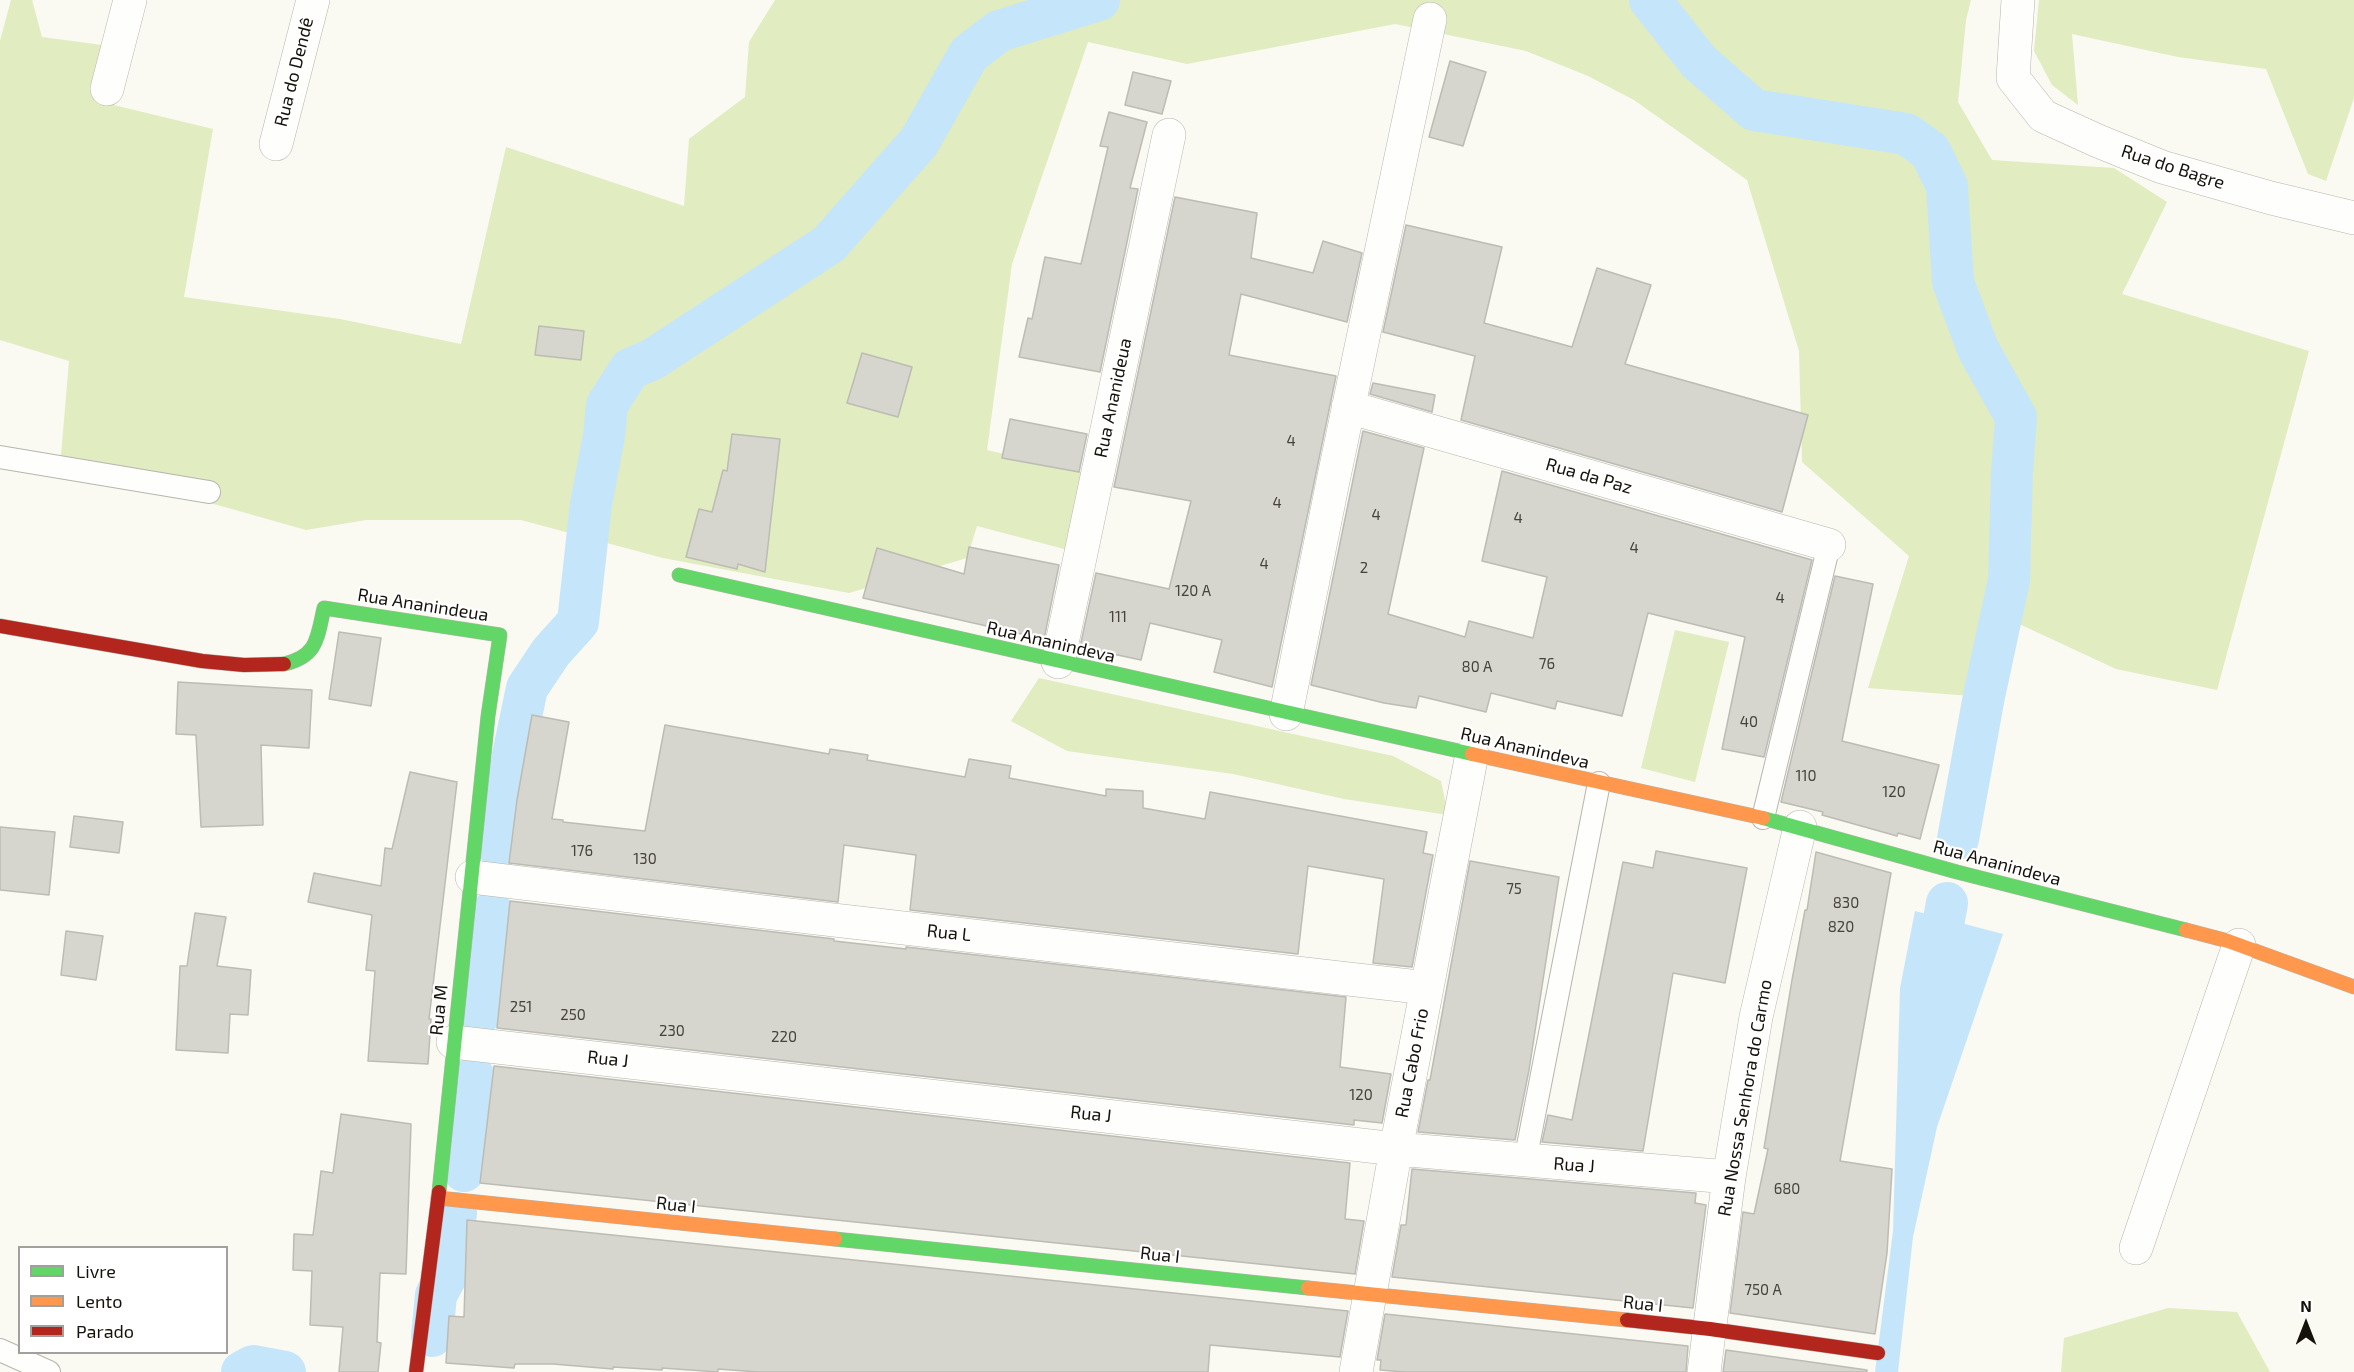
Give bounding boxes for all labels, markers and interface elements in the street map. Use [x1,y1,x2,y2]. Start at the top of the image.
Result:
street label: Rua do Dendê [270,15,318,129]
street label: Rua do Bagre [2119,140,2227,194]
street label: Rua Ananideua [1090,336,1136,460]
house number: 4 [1286,432,1296,450]
street label: Rua da Paz [1543,453,1635,499]
house number: 4 [1272,494,1282,512]
house number: 4 [1371,506,1381,524]
house number: 4 [1513,509,1523,527]
house number: 4 [1629,539,1639,557]
house number: 4 [1259,555,1269,573]
house number: 2 [1360,559,1368,577]
house number: 120 A [1175,582,1211,600]
street label: Rua Ananindeua [356,584,490,626]
house number: 4 [1775,589,1785,607]
house number: 111 [1109,608,1127,626]
street label: Rua Ananindeva [985,617,1117,667]
house number: 76 [1539,655,1555,673]
house number: 80 A [1462,658,1492,676]
house number: 40 [1740,713,1758,731]
street label: Rua Ananindeva [1459,723,1591,773]
house number: 110 [1796,767,1816,785]
house number: 120 [1882,783,1906,801]
street label: Rua Ananindeva [1931,836,2063,890]
house number: 176 [571,842,593,860]
house number: 130 [633,850,657,868]
house number: 75 [1506,880,1522,898]
house number: 830 [1833,894,1859,912]
house number: 820 [1828,918,1854,936]
street label: Rua L [926,920,972,946]
street label: Rua Nossa Senhora do Carmo [1714,978,1776,1218]
street label: Rua M [426,983,452,1037]
house number: 251 [510,998,532,1016]
house number: 250 [560,1006,586,1024]
street label: Rua Cabo Frio [1391,1006,1433,1120]
house number: 230 [659,1022,685,1040]
house number: 220 [771,1028,797,1046]
street label: Rua J [586,1046,630,1072]
house number: 120 [1349,1086,1373,1104]
street label: Rua J [1069,1101,1113,1127]
street label: Rua J [1553,1153,1595,1177]
house number: 680 [1774,1180,1800,1198]
street label: Rua I [655,1192,697,1218]
street label: Rua I [1139,1242,1181,1268]
legend [18,1246,228,1354]
text: Livre [76,1260,116,1282]
house number: 750 A [1744,1281,1782,1299]
text: Lento [76,1290,122,1312]
street label: Rua I [1622,1291,1664,1317]
north arrow [2276,1294,2336,1354]
text: N [2300,1296,2312,1315]
text: Parado [76,1320,134,1342]

